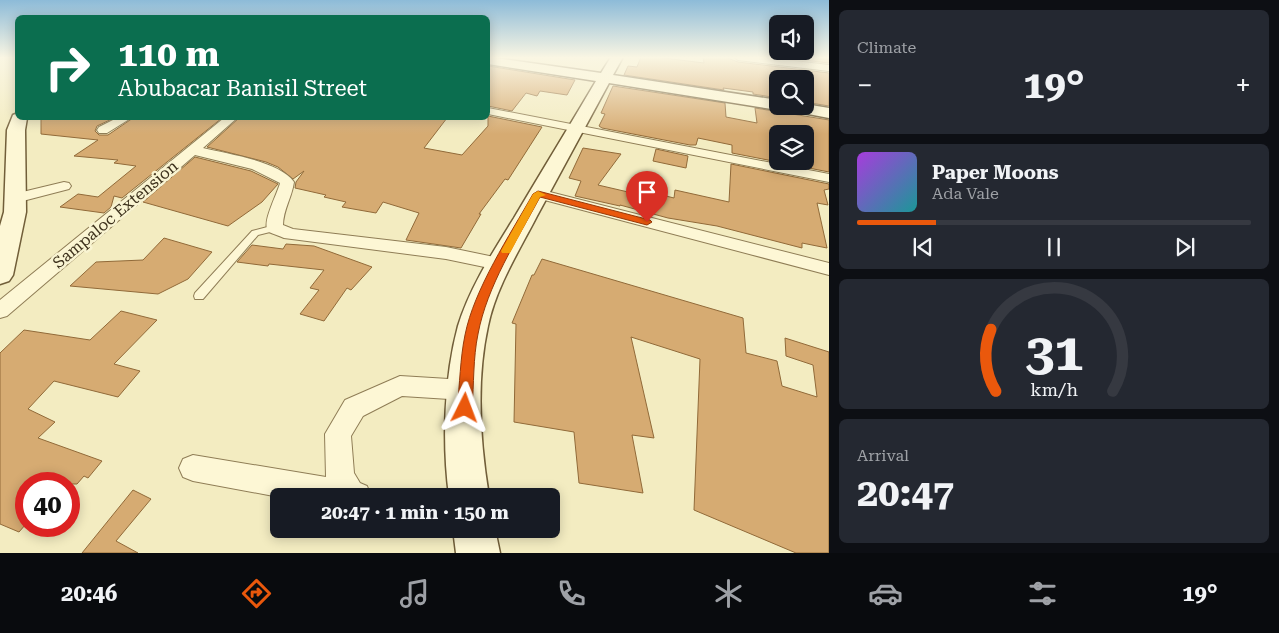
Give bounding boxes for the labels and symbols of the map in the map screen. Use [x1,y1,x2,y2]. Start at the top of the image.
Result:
street label: Sampaloc Extension [49,156,182,272]
pin [626,171,668,222]
position arrow [438,381,490,433]
speed limit sign: 40 [15,472,80,537]

